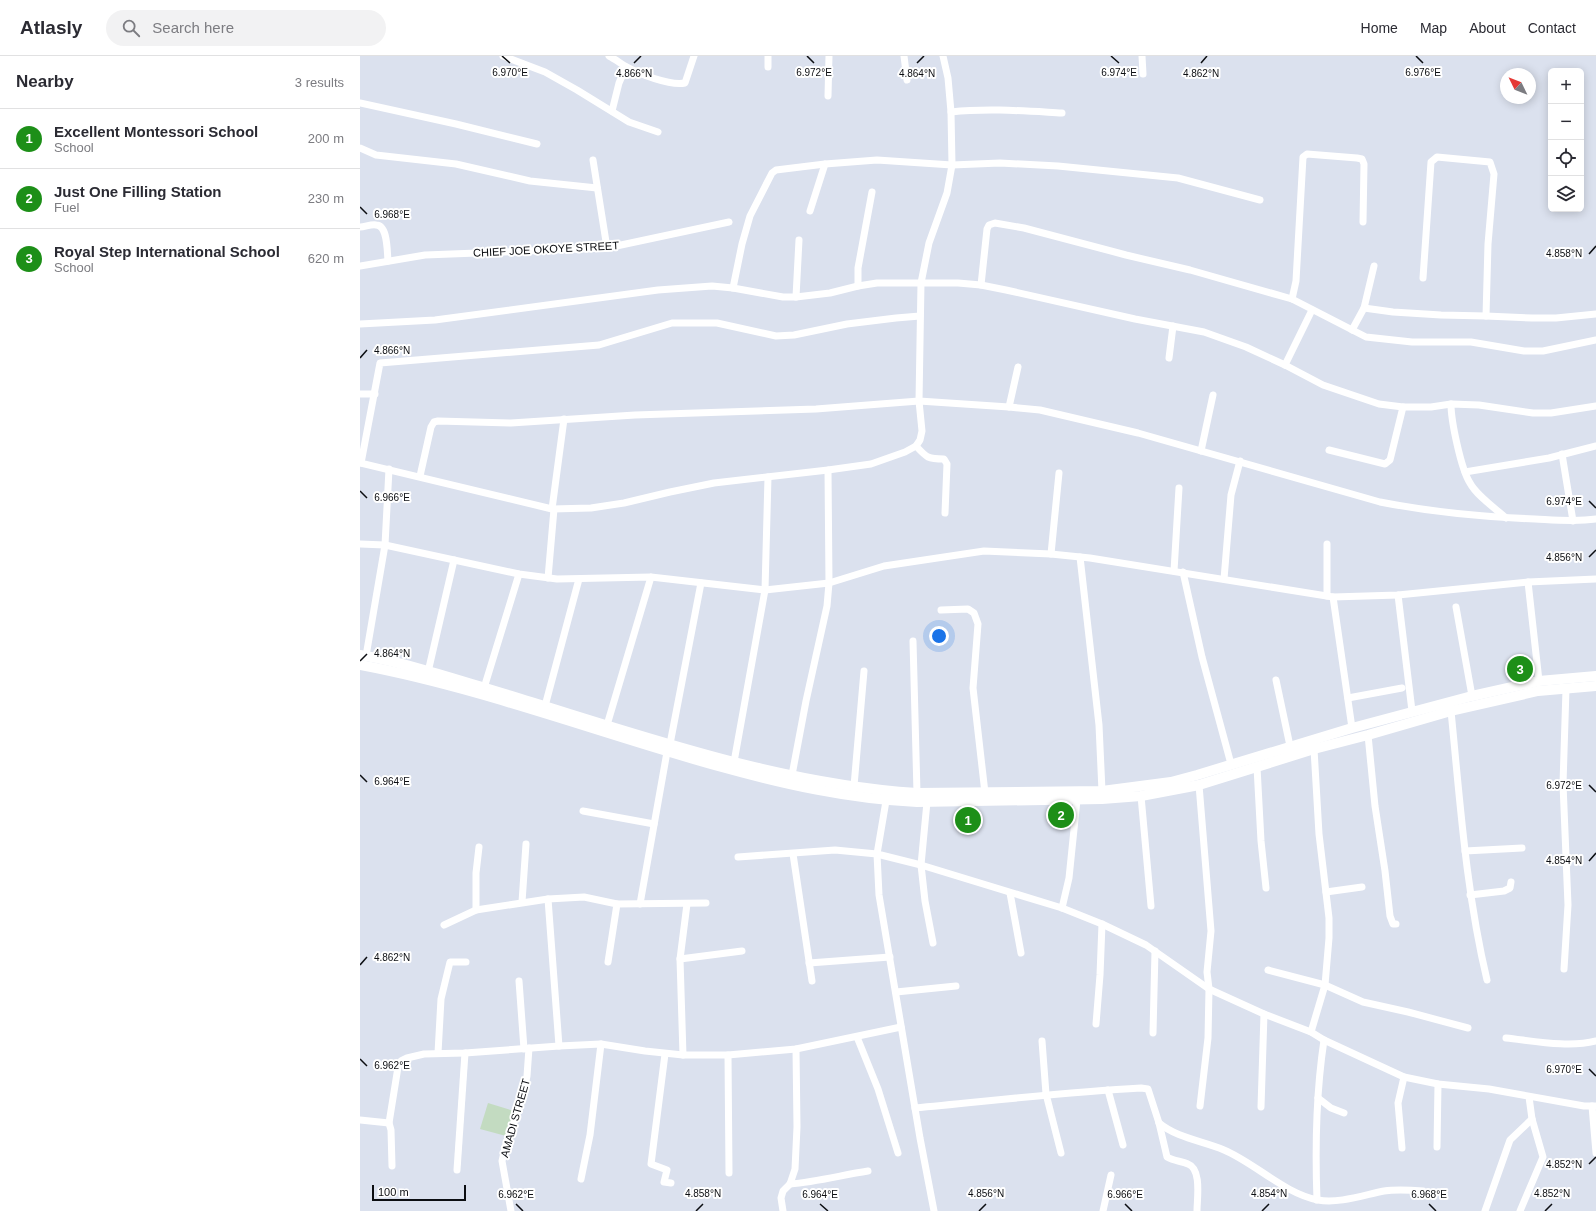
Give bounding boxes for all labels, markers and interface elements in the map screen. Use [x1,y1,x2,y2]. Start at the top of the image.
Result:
search box [106,10,386,46]
text: Atlasly [20,17,82,38]
icon: search [120,17,142,39]
text: Search here [152,19,234,36]
text: Home [1361,20,1398,36]
text: Map [1420,20,1447,36]
text: About [1469,20,1506,36]
text: Contact [1528,20,1576,36]
text: 6.970°E [492,67,528,78]
text: 6.972°E [796,67,832,78]
text: 6.974°E [1101,67,1137,78]
text: 6.976°E [1405,67,1441,78]
text: 4.866°N [616,68,652,79]
text: 4.864°N [899,68,935,79]
text: 4.862°N [1183,68,1219,79]
north arrow [1500,68,1536,104]
map controls [1548,68,1584,212]
button: + [1548,68,1584,104]
text: Nearby [16,72,74,91]
text: 3 results [295,75,344,90]
button: − [1548,104,1584,140]
text: Excellent Montessori School [54,123,258,140]
text: 1 [25,131,33,146]
text: 200 m [308,131,344,146]
text: School [54,140,94,155]
button: locate [1548,140,1584,176]
button: layers [1548,176,1584,212]
text: Just One Filling Station [54,183,222,200]
text: 2 [25,191,33,206]
text: 230 m [308,191,344,206]
text: Fuel [54,200,79,215]
text: 6.968°E [374,209,410,220]
street label: CHIEF JOE OKOYE STREET [473,239,620,259]
text: Royal Step International School [54,243,280,260]
text: 4.858°N [1546,248,1582,259]
text: 3 [25,251,33,266]
text: 620 m [308,251,344,266]
text: School [54,260,94,275]
text: 4.866°N [374,345,410,356]
text: 6.966°E [374,492,410,503]
text: 6.974°E [1546,496,1582,507]
text: 4.856°N [1546,552,1582,563]
your location [929,626,949,646]
text: 4.864°N [374,648,410,659]
pin: 3 [1507,654,1533,684]
text: 6.964°E [374,776,410,787]
text: 6.972°E [1546,780,1582,791]
pin: 2 [1048,800,1074,830]
pin: 1 [955,805,981,835]
text: 4.854°N [1546,855,1582,866]
text: 4.862°N [374,952,410,963]
text: 6.962°E [374,1060,410,1071]
text: 6.970°E [1546,1064,1582,1075]
street label: AMADI STREET [498,1077,532,1159]
text: 4.852°N [1546,1159,1582,1170]
scale bar [372,1183,466,1202]
text: 100 m [378,1186,409,1198]
text: 4.858°N [685,1188,721,1199]
text: 4.856°N [968,1188,1004,1199]
text: 4.854°N [1251,1188,1287,1199]
text: 4.852°N [1534,1188,1570,1199]
text: 6.962°E [498,1189,534,1200]
text: 6.964°E [802,1189,838,1200]
text: 6.966°E [1107,1189,1143,1200]
text: 6.968°E [1411,1189,1447,1200]

